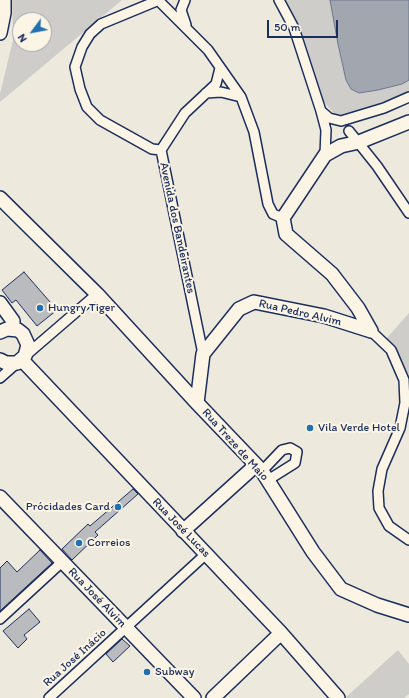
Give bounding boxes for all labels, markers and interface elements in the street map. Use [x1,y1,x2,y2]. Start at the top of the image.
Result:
north arrow [12,12,52,52]
scale bar [269,12,340,38]
text: 50 m [274,20,300,34]
text: N [15,31,30,45]
street label: Avenida dos Bandeirantes [156,161,198,295]
street label: Rua Pedro Alvim [257,296,343,330]
place label: Hungry Tiger [48,301,115,315]
marker: Hungry Tiger [35,303,45,313]
street label: Rua Treze de Maio [199,406,271,484]
place label: Vila Verde Hotel [318,421,400,435]
marker: Vila Verde Hotel [305,423,315,433]
street label: Rua José Lucas [149,495,213,561]
place label: Prócidades Card [26,500,110,514]
marker: Prócidades Card [113,502,123,512]
place label: Correios [87,536,130,550]
marker: Correios [74,538,84,548]
street label: Rua José Alvim [65,565,129,631]
street label: Rua José Inácio [40,626,110,690]
place label: Subway [155,665,194,679]
marker: Subway [142,667,152,677]

